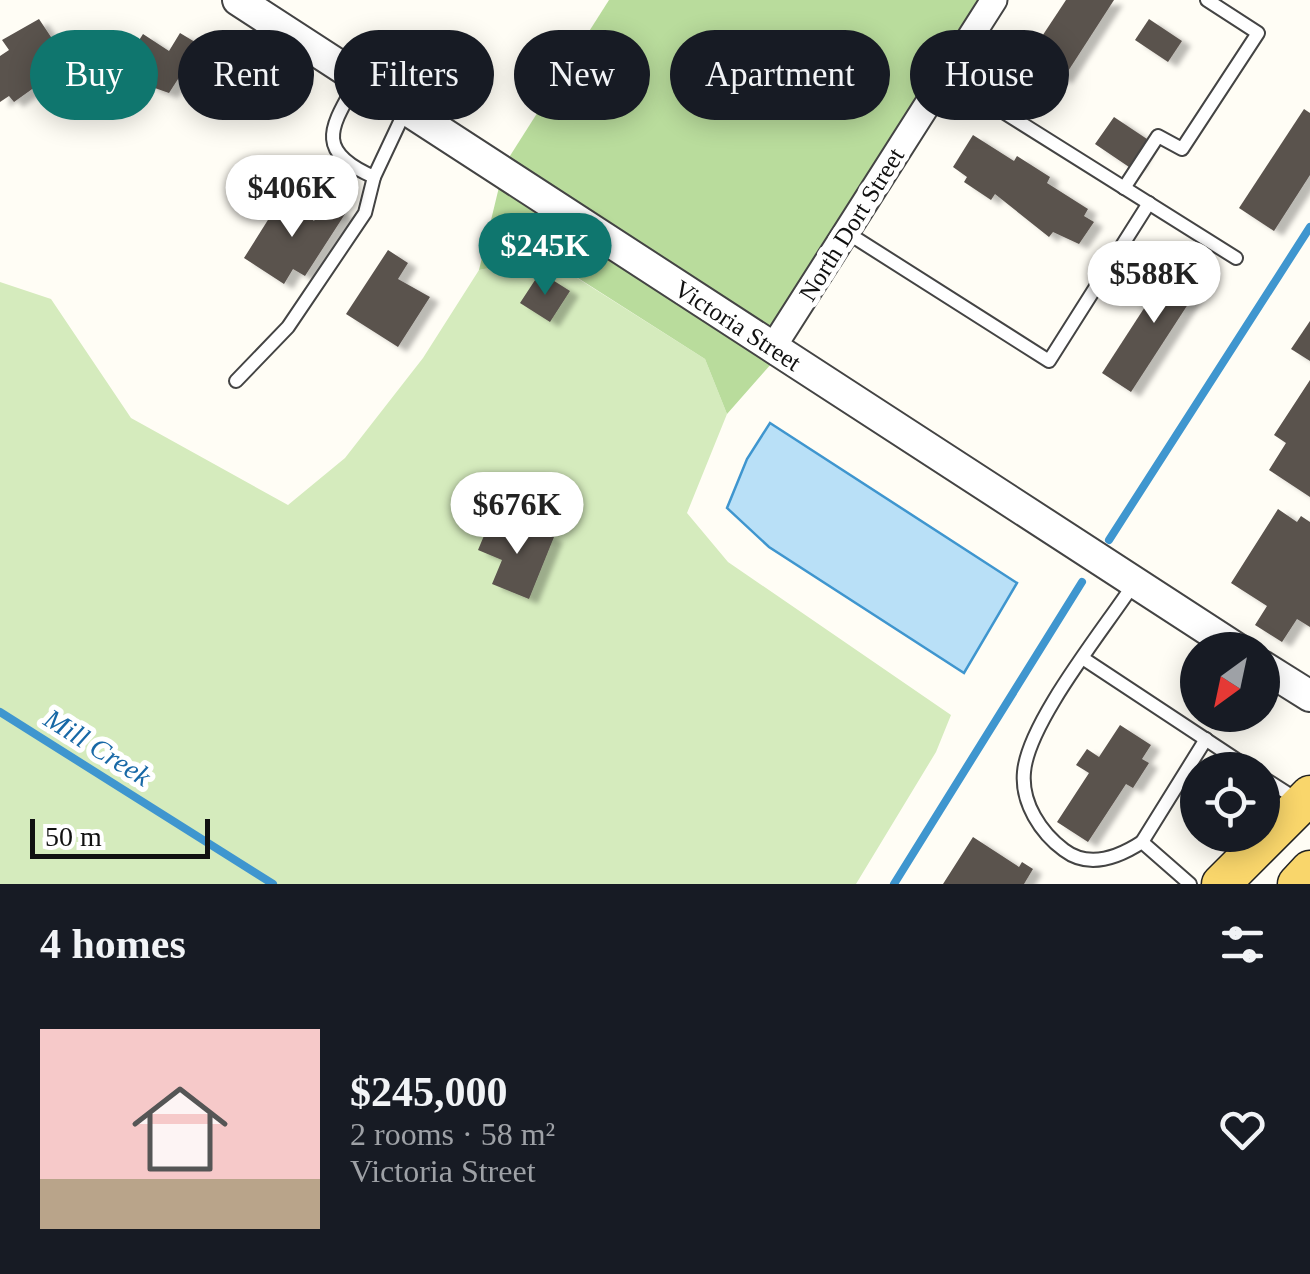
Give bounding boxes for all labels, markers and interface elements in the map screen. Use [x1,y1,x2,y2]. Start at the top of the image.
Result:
chip: Buy [30,30,158,120]
chip: Rent [178,30,314,120]
chip: Filters [334,30,494,120]
chip: New [514,30,650,120]
chip: Apartment [670,30,890,120]
chip: House [910,30,1069,120]
street label: North Dort Street [794,143,909,306]
pin: $406K [222,155,362,240]
text: $406K [248,169,336,205]
pin: $245K [475,213,615,298]
text: $245K [501,227,589,263]
pin: $588K [1084,241,1224,326]
text: $588K [1110,255,1198,291]
street label: Victoria Street [670,275,806,376]
pin: $676K [447,472,587,557]
text: $676K [473,486,561,522]
north arrow [1180,632,1280,732]
map controls [1180,632,1280,852]
water label: Mill Creek [38,702,157,793]
button: locate [1180,752,1280,852]
scale bar [30,814,210,858]
text: 50 m [45,821,102,852]
icon: filters [1215,917,1270,972]
text: 4 homes [40,921,186,967]
icon: home [120,1069,240,1189]
text: $245,000 [350,1069,508,1115]
icon: heart [1215,1102,1270,1157]
text: 2 rooms · 58 m² [350,1116,555,1152]
text: Victoria Street [350,1153,536,1189]

